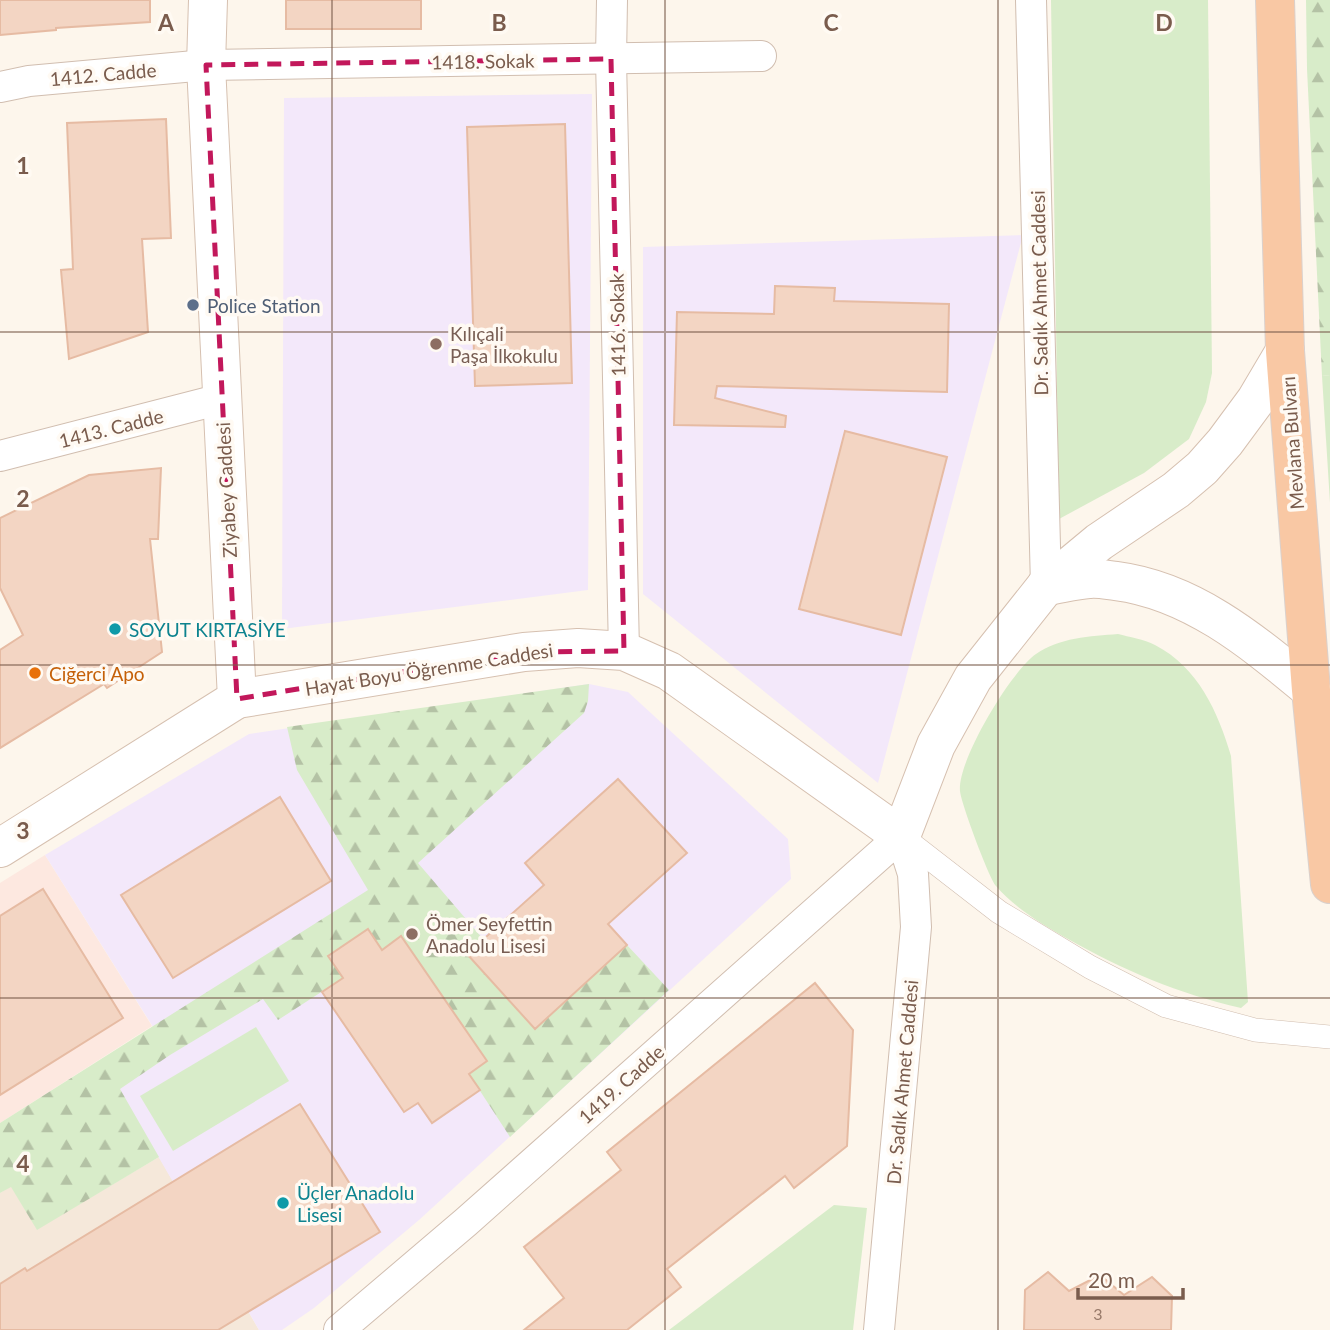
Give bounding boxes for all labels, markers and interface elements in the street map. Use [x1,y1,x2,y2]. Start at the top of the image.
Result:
text: A [157,8,175,36]
text: B [491,8,507,36]
text: C [823,8,839,36]
text: D [1155,8,1173,36]
street label: 1418. Sokak [431,49,535,73]
street label: 1412. Cadde [49,58,157,90]
text: 1 [16,151,30,179]
street label: Dr. Sadık Ahmet Caddesi [1026,190,1052,396]
street label: 1416. Sokak [605,273,629,377]
place label: Police Station [207,294,321,317]
marker: Police Station [185,297,201,313]
place label: Kılıçali Paşa İlkokulu [450,322,558,367]
marker: Kılıçali Paşa İlkokulu [428,336,444,352]
street label: Mevlana Bulvarı [1276,376,1308,510]
street label: 1413. Cadde [56,404,166,452]
street label: Ziyabey Caddesi [211,422,241,558]
text: 2 [16,484,30,512]
place label: SOYUT KIRTASİYE [129,618,286,641]
marker: SOYUT KIRTASİYE [107,621,123,637]
street label: Hayat Boyu Öğrenme Caddesi [303,638,555,700]
place label: Ciğerci Apo [49,662,145,685]
marker: Ciğerci Apo [27,665,43,681]
text: 3 [16,816,30,844]
place label: Ömer Seyfettin Anadolu Lisesi [426,912,552,957]
marker: Ömer Seyfettin Anadolu Lisesi [404,926,420,942]
street label: Dr. Sadık Ahmet Caddesi [882,979,922,1185]
street label: 1419. Cadde [574,1040,668,1128]
text: 4 [16,1149,30,1177]
place label: Üçler Anadolu Lisesi [297,1181,414,1226]
marker: Üçler Anadolu Lisesi [275,1195,291,1211]
scale bar [1078,1256,1183,1300]
text: 20 m [1088,1267,1135,1292]
house number: 3 [1093,1304,1103,1323]

